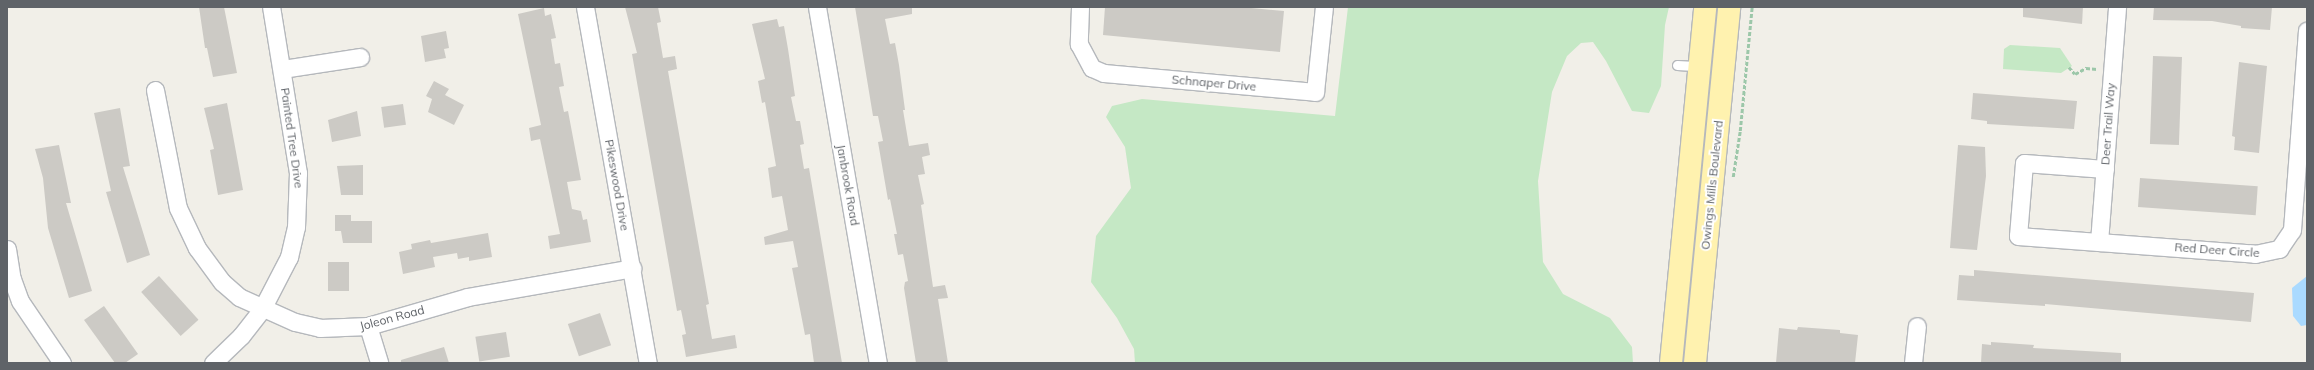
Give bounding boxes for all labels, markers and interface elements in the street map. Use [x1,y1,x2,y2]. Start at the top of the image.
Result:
street label: Schnaper Drive [1171,72,1257,94]
street label: Deer Trail Way [2098,82,2118,166]
street label: Painted Tree Drive [278,87,306,189]
street label: Owings Mills Boulevard [1698,120,1726,250]
street label: Pikeswood Drive [602,138,632,232]
street label: Janbrook Road [834,143,862,227]
street label: Red Deer Circle [2174,240,2260,260]
street label: Joleon Road [358,302,426,334]

